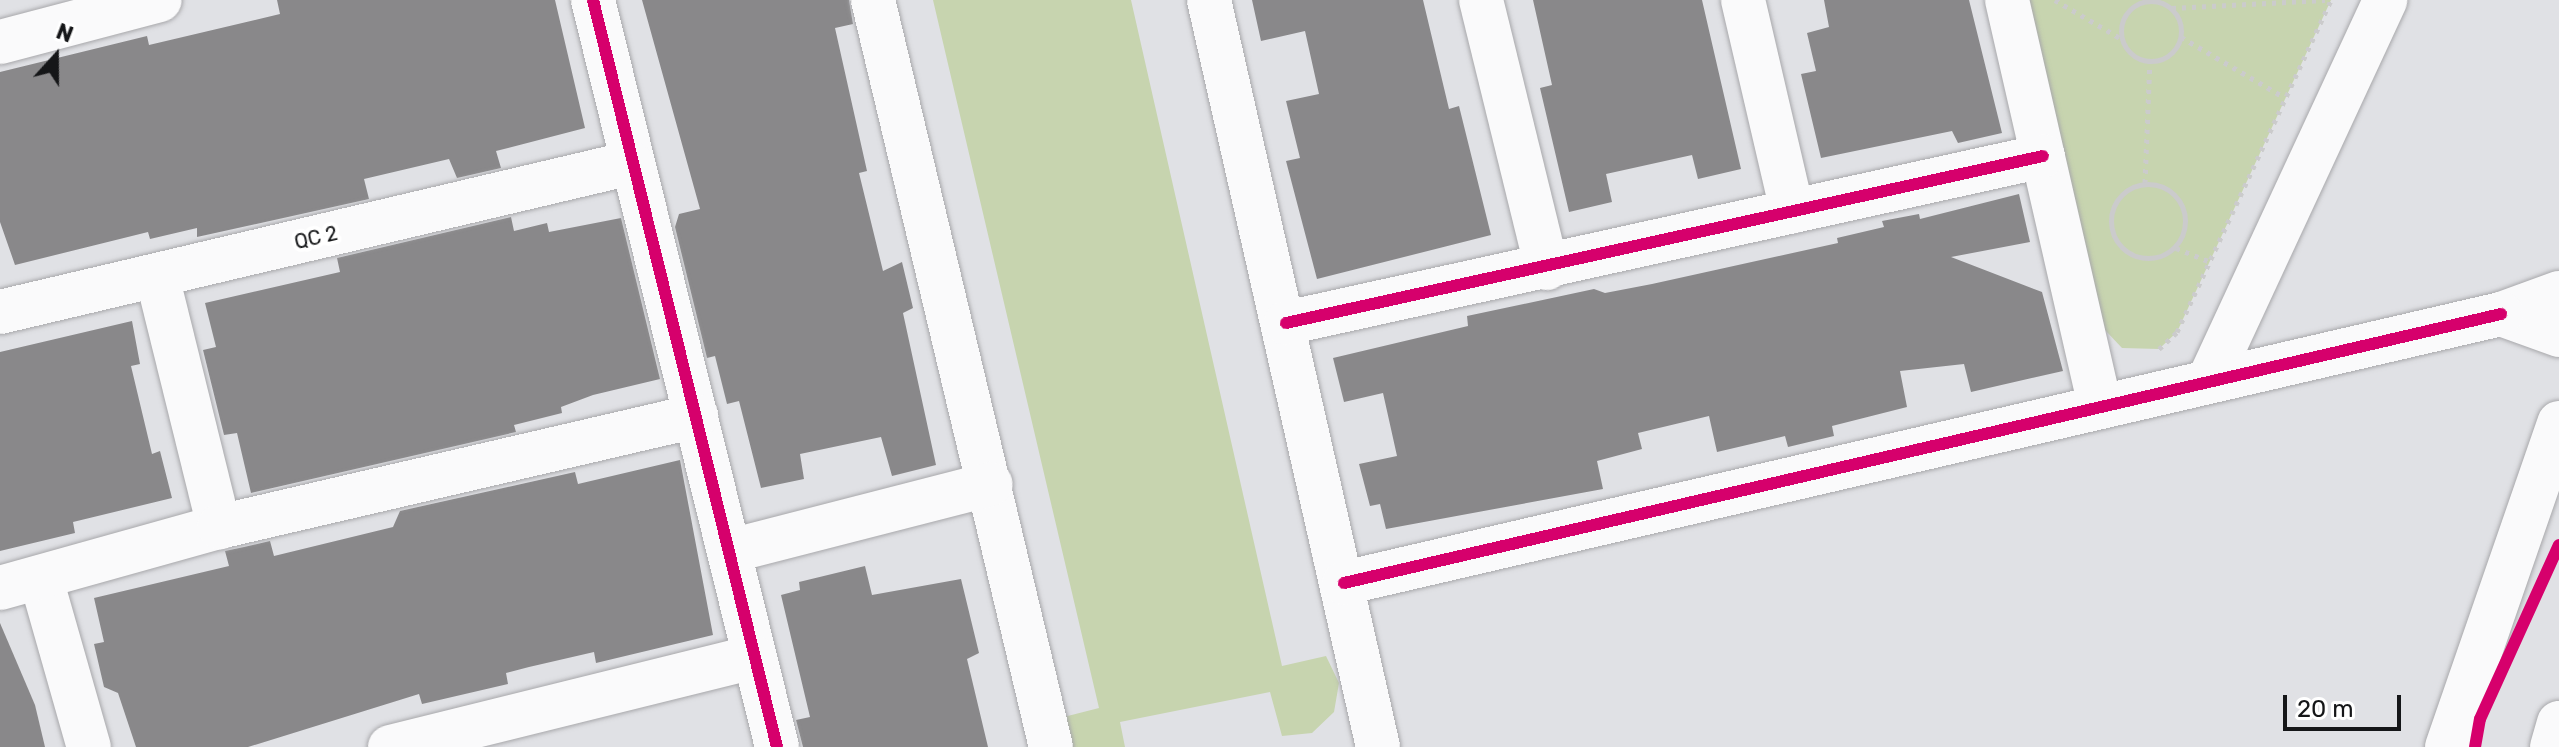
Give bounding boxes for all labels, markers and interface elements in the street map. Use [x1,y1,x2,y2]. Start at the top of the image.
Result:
north arrow [16,16,96,96]
text: N [53,18,77,49]
street label: QC 2 [292,221,340,255]
scale bar [2287,679,2405,729]
text: 20 m [2297,695,2354,723]

